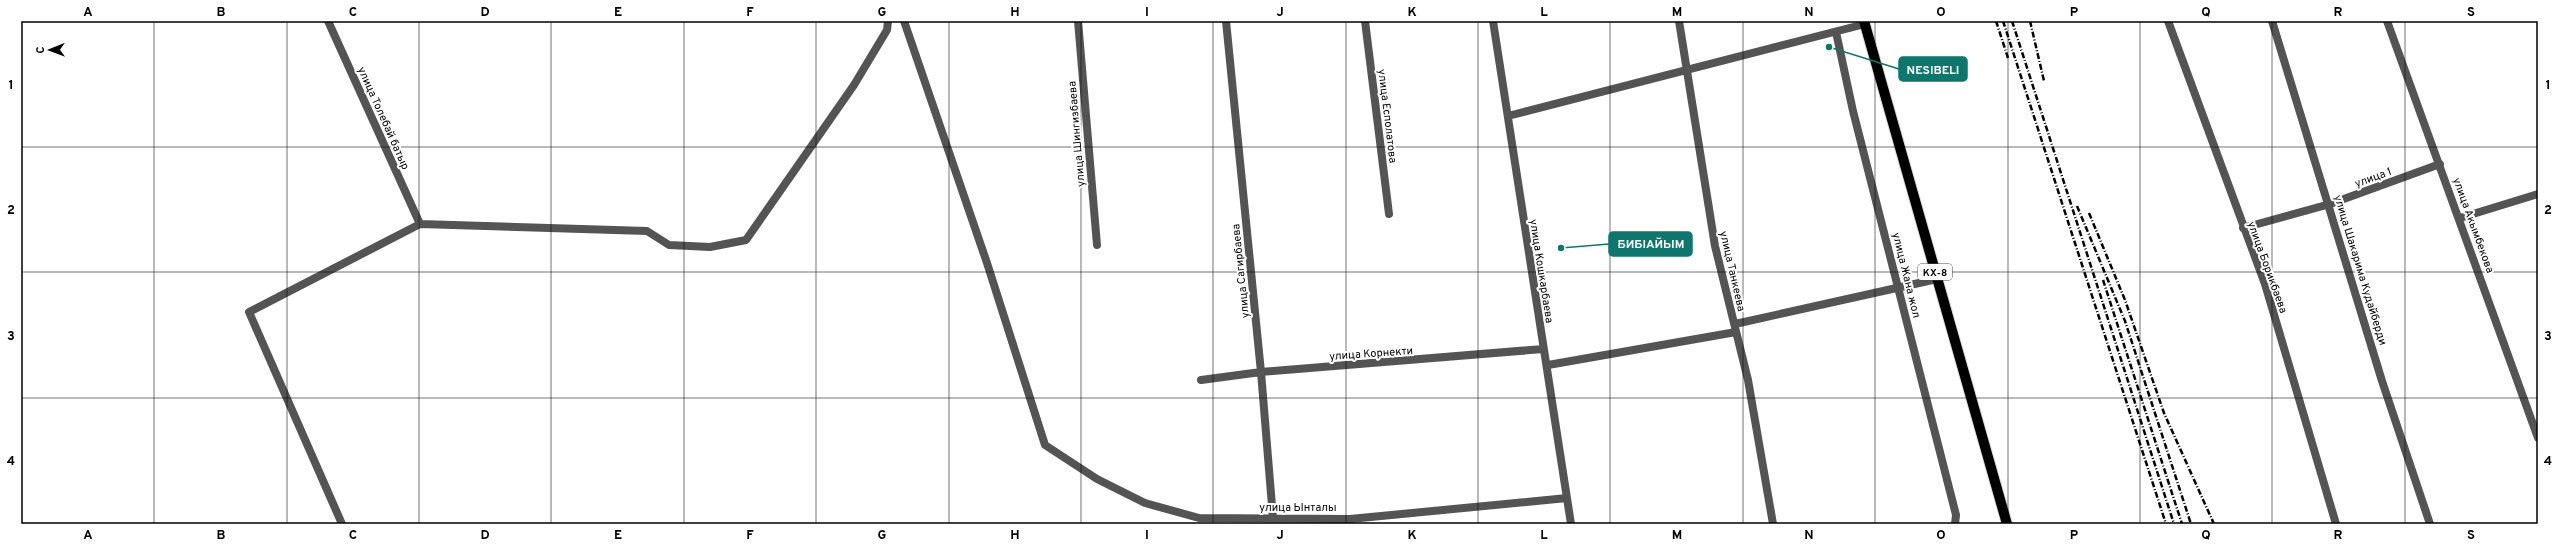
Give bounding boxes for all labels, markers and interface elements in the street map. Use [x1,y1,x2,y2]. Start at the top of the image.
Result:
text: A [83,5,93,21]
text: B [217,5,226,21]
text: C [349,5,357,21]
text: D [480,5,490,21]
text: E [614,5,622,21]
text: F [746,5,754,21]
text: G [878,5,887,21]
text: H [1010,5,1020,21]
text: I [1145,5,1149,21]
text: J [1276,5,1284,21]
text: K [1407,5,1417,21]
text: L [1540,5,1548,21]
text: M [1672,5,1682,21]
text: N [1804,5,1814,21]
text: O [1936,5,1946,21]
text: P [2070,5,2079,21]
text: Q [2201,5,2211,21]
text: R [2334,5,2343,21]
text: S [2467,5,2475,21]
north arrow [30,30,70,70]
text: С [34,47,48,54]
callout: NESIBELI [1899,57,1967,81]
text: NESIBELI [1907,63,1959,79]
street label: улица Толебай батыр [354,65,412,172]
street label: улица Есполатова [1374,68,1400,164]
text: 1 [8,78,14,94]
text: 1 [2545,78,2551,94]
street label: улица Шингизбаева [1065,80,1089,187]
street label: улица 1 [2353,165,2394,191]
street label: улица Акымбекова [2449,176,2497,275]
street label: улица Шакарима Кудайберди [2330,193,2390,347]
text: 2 [7,203,15,219]
text: 2 [2544,203,2552,219]
street label: улица Кошкарбаева [1526,218,1556,324]
street label: улица Борикбаева [2244,219,2290,315]
street label: улица Сагирбаева [1229,223,1253,319]
street label: улица Танкеева [1716,230,1748,313]
street label: улица Жана жол [1889,231,1923,319]
callout: БИБІАЙЫМ [1609,232,1692,256]
text: БИБІАЙЫМ [1618,237,1684,253]
road number: КХ-8 [1918,264,1952,280]
text: 3 [7,329,15,345]
text: 3 [2544,329,2552,345]
street label: улица Корнекти [1329,344,1413,364]
text: 4 [7,454,15,470]
text: 4 [2544,454,2552,470]
street label: улица Ынталы [1259,501,1337,515]
text: A [83,528,93,544]
text: B [217,528,226,544]
text: C [349,528,357,544]
text: D [480,528,490,544]
text: E [614,528,622,544]
text: F [746,528,754,544]
text: G [878,528,887,544]
text: H [1010,528,1020,544]
text: I [1145,528,1149,544]
text: J [1276,528,1284,544]
text: K [1407,528,1417,544]
text: L [1540,528,1548,544]
text: M [1672,528,1682,544]
text: N [1804,528,1814,544]
text: O [1936,528,1946,544]
text: P [2070,528,2079,544]
text: Q [2201,528,2211,544]
text: R [2334,528,2343,544]
text: S [2467,528,2475,544]

